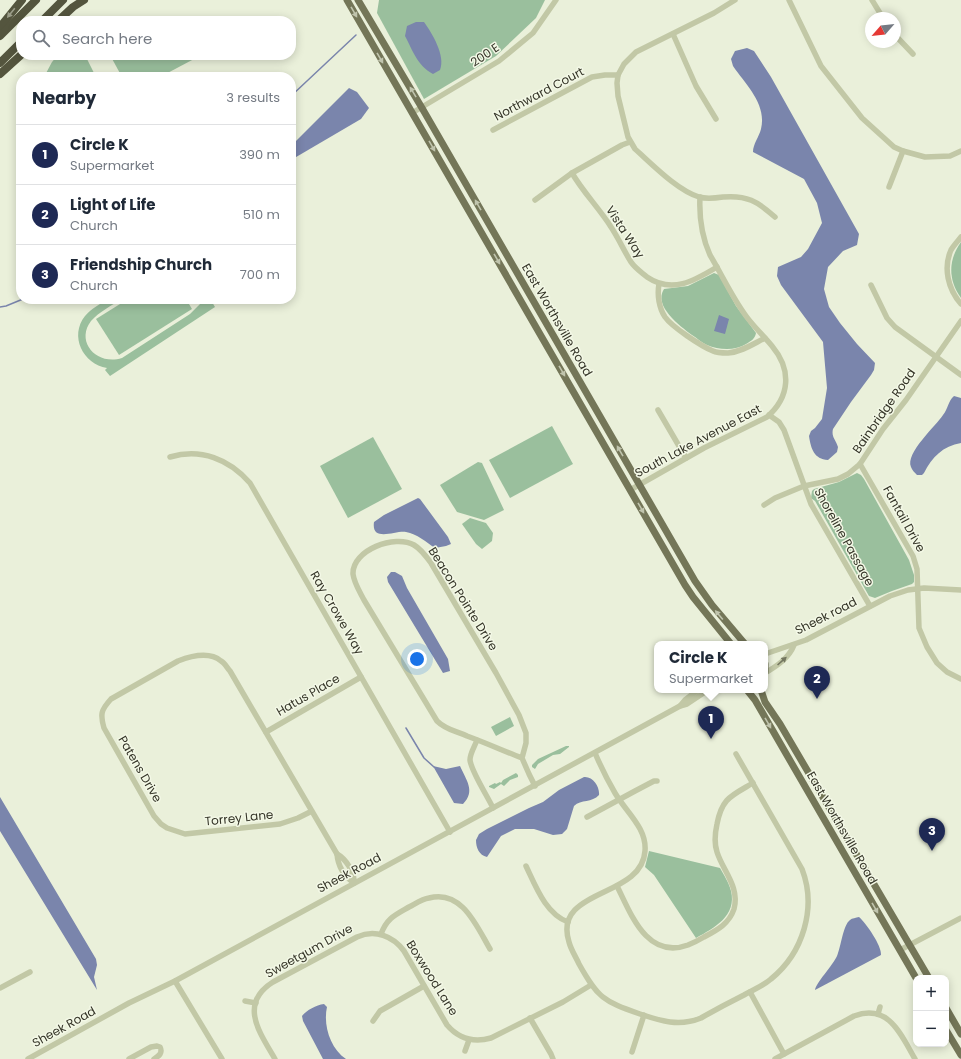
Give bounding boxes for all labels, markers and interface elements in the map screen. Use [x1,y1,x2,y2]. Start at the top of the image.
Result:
one-way arrow [350,6,357,18]
one-way arrow [7,8,15,19]
north arrow [865,12,901,48]
search box [16,16,296,60]
icon: search [30,27,52,49]
text: Search here [62,28,152,49]
street label: 200 E [467,39,502,70]
one-way arrow [377,52,384,64]
street label: Northward Court [491,63,587,125]
text: Nearby [32,86,96,110]
one-way arrow [409,86,416,98]
text: 3 results [226,88,280,107]
text: Circle K [70,134,129,155]
one-way arrow [428,140,435,152]
text: 1 [43,145,47,164]
text: 390 m [239,145,280,164]
text: Supermarket [70,156,154,175]
text: Light of Life [70,194,156,215]
one-way arrow [474,199,481,211]
street label: Vista Way [602,202,649,262]
text: 2 [41,205,49,224]
text: 510 m [243,205,280,224]
text: Church [70,216,118,235]
one-way arrow [493,253,500,265]
text: Friendship Church [70,254,212,275]
street label: East Worthsville Road [518,260,597,379]
text: 3 [41,265,49,284]
text: 700 m [240,265,280,284]
text: Church [70,276,118,295]
street label: Bainbridge Road [848,365,919,456]
one-way arrow [558,366,565,377]
street label: South Lake Avenue East [632,400,764,481]
one-way arrow [616,445,623,456]
street label: Fantail Drive [879,482,930,555]
street label: Shoreline Passage [810,485,878,589]
one-way arrow [637,502,644,514]
street label: Beacon Pointe Drive [425,544,502,654]
street label: Ray Crowe Way [307,568,368,658]
street label: Sheek road [792,593,860,638]
one-way arrow [715,609,724,620]
popup [654,641,768,693]
text: Circle K [669,647,728,668]
your location [407,649,427,669]
one-way arrow [777,657,786,666]
pin: 2 [804,666,830,699]
text: Supermarket [669,669,753,688]
street label: Hatus Place [273,670,343,720]
pin: 1 [698,706,724,739]
one-way arrow [765,717,772,729]
street label: Patens Drive [115,732,166,805]
street label: East Worthsville Road [803,768,882,887]
street label: Torrey Lane [204,805,274,830]
pin: 3 [919,818,945,851]
street label: Sheek Road [314,849,384,897]
one-way arrow [872,902,879,914]
street label: Sweetgum Drive [262,919,356,982]
street label: Boxwood Lane [403,937,462,1019]
map controls [913,975,949,1047]
button: + [913,975,949,1011]
street label: Sheek Road [29,1002,99,1051]
button: − [913,1011,949,1047]

